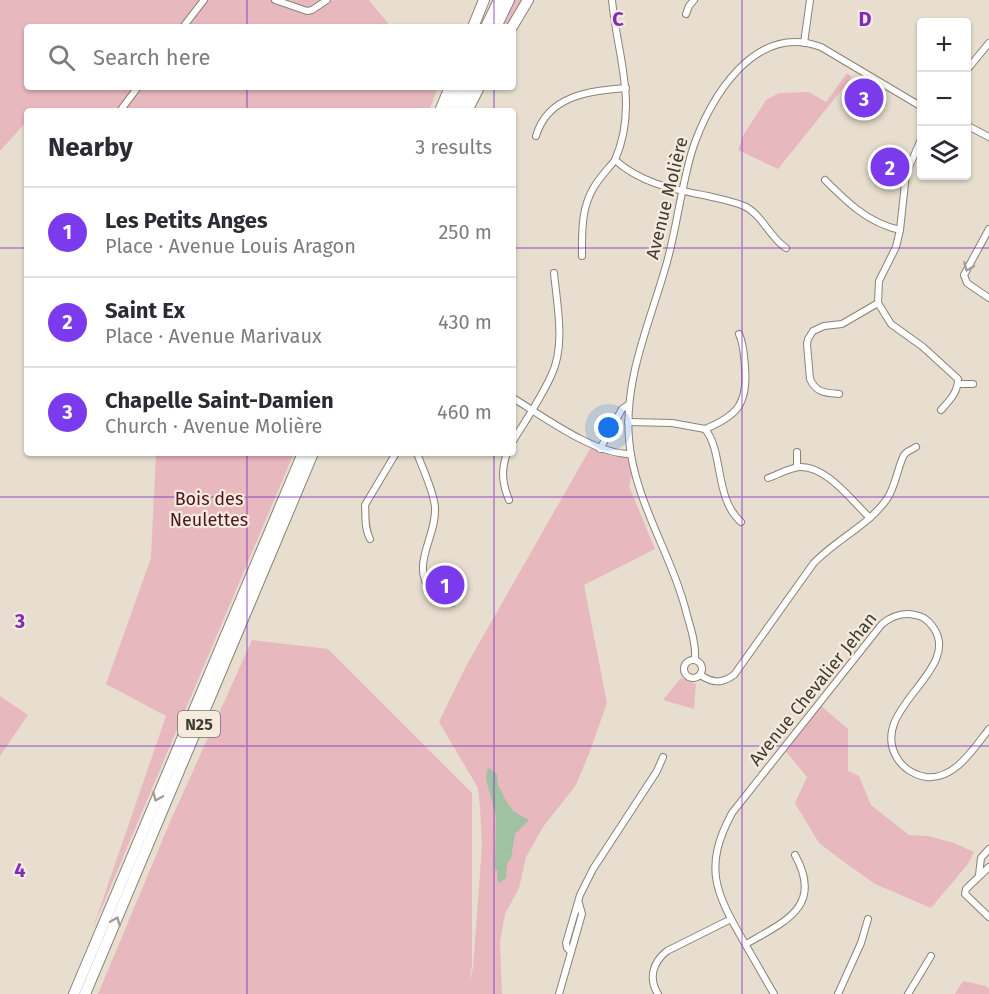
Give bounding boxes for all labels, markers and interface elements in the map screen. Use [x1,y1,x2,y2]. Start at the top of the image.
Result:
text: C [612,7,624,31]
text: D [858,7,872,31]
map controls [917,18,971,180]
button: + [917,18,971,72]
search box [24,24,516,90]
icon: search [45,41,78,74]
text: Search here [93,44,211,71]
button: − [917,72,971,126]
pin: 3 [844,76,884,120]
button: layers [917,126,971,180]
text: Nearby [48,132,133,163]
street label: Avenue Molière [641,134,693,262]
text: 3 results [415,135,492,159]
pin: 2 [870,144,910,190]
text: Les Petits Anges [105,207,268,234]
text: 1 [63,220,72,244]
text: 250 m [438,220,492,244]
text: Place · Avenue Louis Aragon [105,234,356,258]
one-way arrow [963,261,975,272]
text: Saint Ex [105,297,185,324]
text: 2 [62,310,73,334]
text: 430 m [438,310,492,334]
text: Place · Avenue Marivaux [105,324,322,348]
text: Chapelle Saint-Damien [105,387,334,414]
text: 3 [62,400,73,424]
text: 460 m [437,400,492,424]
your location [594,413,623,442]
text: Church · Avenue Molière [105,414,323,438]
park label: Bois des Neulettes [170,488,248,531]
pin: 1 [426,562,464,608]
street label: Avenue Chevalier Jehan [744,608,882,770]
text: 3 [14,609,25,633]
road number: N25 [178,711,220,737]
one-way arrow [153,791,165,802]
text: 4 [14,858,26,882]
one-way arrow [109,916,121,927]

